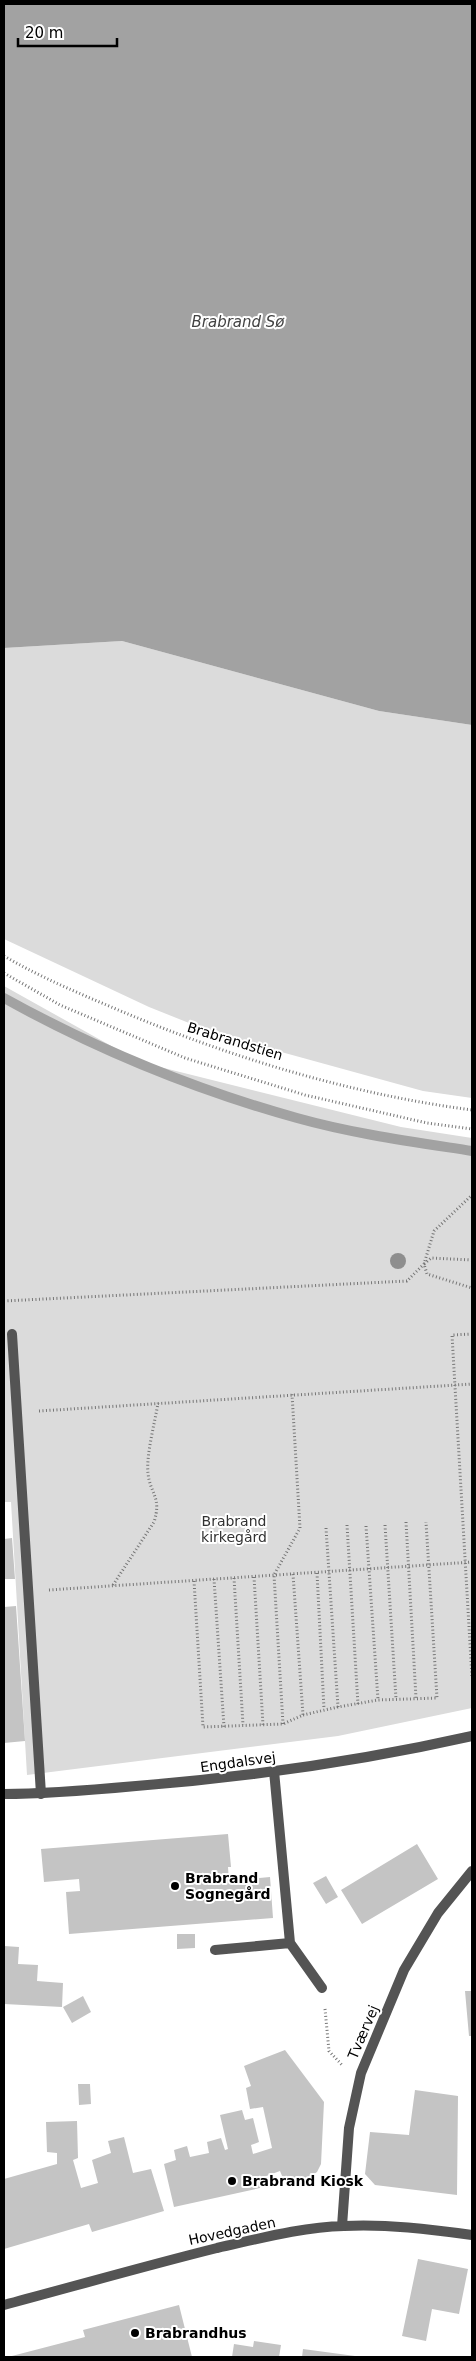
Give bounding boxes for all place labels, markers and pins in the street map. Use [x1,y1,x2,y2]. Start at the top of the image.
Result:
place label: Brabrand Sognegård [185,1870,271,1902]
marker: Brabrand Sognegård [169,1880,181,1892]
place label: Brabrand Kiosk [242,2173,364,2189]
marker: Brabrand Kiosk [226,2175,238,2187]
place label: Brabrandhus [145,2325,247,2341]
marker: Brabrandhus [129,2327,141,2339]

